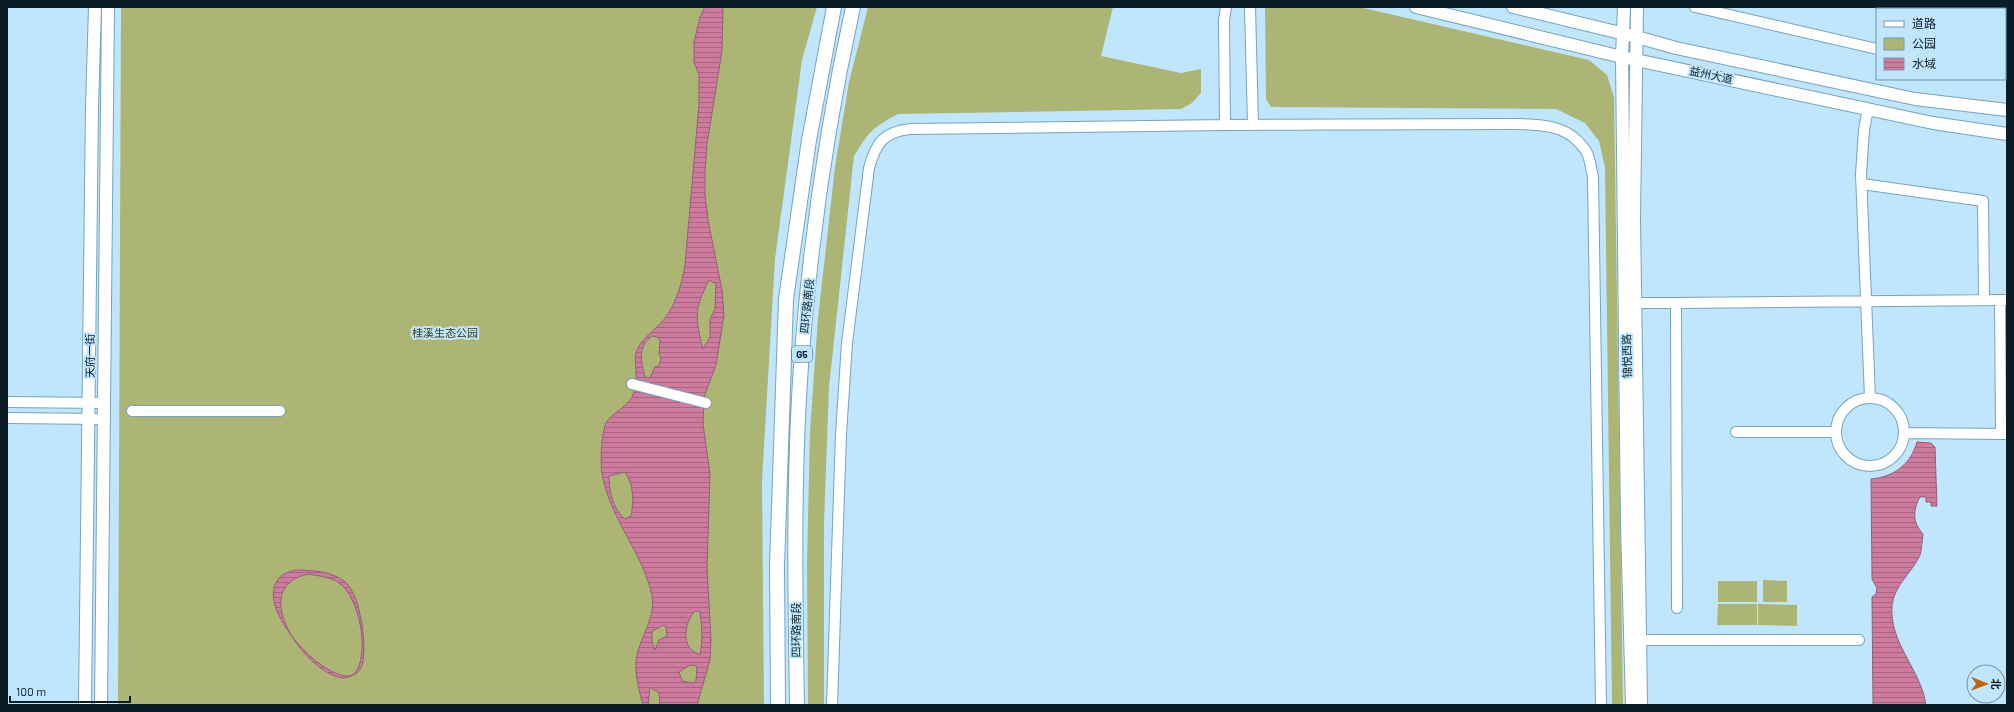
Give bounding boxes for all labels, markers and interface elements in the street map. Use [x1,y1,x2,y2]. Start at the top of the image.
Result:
legend [1876,8,2006,80]
text: 道路 [1912,16,1936,30]
text: 公园 [1912,36,1936,50]
text: 水域 [1912,56,1936,70]
street label: 益州大道 [1688,64,1734,85]
street label: 四环路南段 [797,278,816,334]
park label: 桂溪生态公园 [412,326,478,339]
street label: 天府一街 [83,334,96,378]
street label: 锦悦西路 [1620,334,1633,378]
road number: G5 [792,346,812,362]
street label: 四环路南段 [789,603,802,658]
north arrow [1966,664,2006,704]
scale bar [10,678,130,704]
text: 北 [1990,679,2003,690]
text: 100 m [16,684,46,698]

